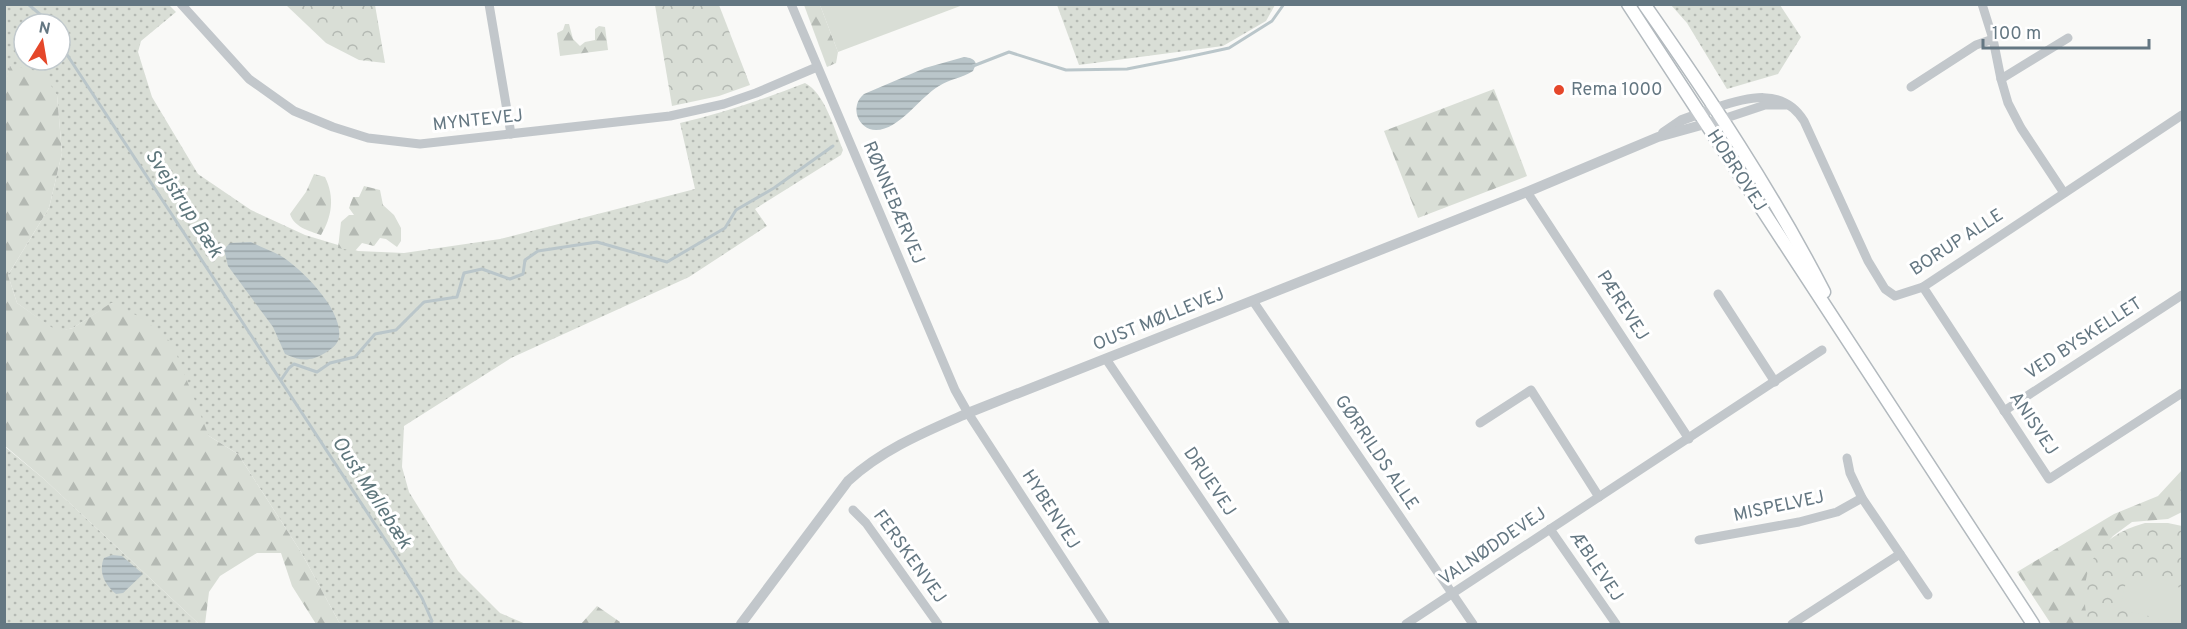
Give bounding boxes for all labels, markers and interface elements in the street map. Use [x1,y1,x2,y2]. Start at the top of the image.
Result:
north arrow [12,12,72,72]
scale bar [1983,12,2150,50]
text: N [37,18,52,40]
text: 100 m [1992,23,2041,46]
place label: Rema 1000 [1571,79,1663,102]
marker: Rema 1000 [1552,83,1566,97]
street label: MYNTEVEJ [432,105,524,137]
street label: HOBROVEJ [1701,126,1771,216]
street label: RØNNEBÆRVEJ [857,138,929,268]
water label: Svejstrup Bæk [138,145,228,264]
street label: BORUP ALLE [1906,204,2008,282]
street label: PÆREVEJ [1591,267,1653,345]
street label: OUST MØLLEVEJ [1090,283,1228,357]
street label: VED BYSKELLET [2021,293,2147,385]
street label: ANISVEJ [2003,388,2063,460]
street label: GØRRILDS ALLE [1329,391,1423,515]
water label: Oust Møllebæk [325,432,418,555]
street label: DRUEVEJ [1177,443,1241,521]
street label: HYBENVEJ [1016,466,1084,554]
street label: MISPELVEJ [1731,486,1827,528]
street label: VALNØDDEVEJ [1435,503,1551,591]
street label: FERSKENVEJ [867,506,951,608]
street label: ÆBLEVEJ [1564,527,1628,606]

